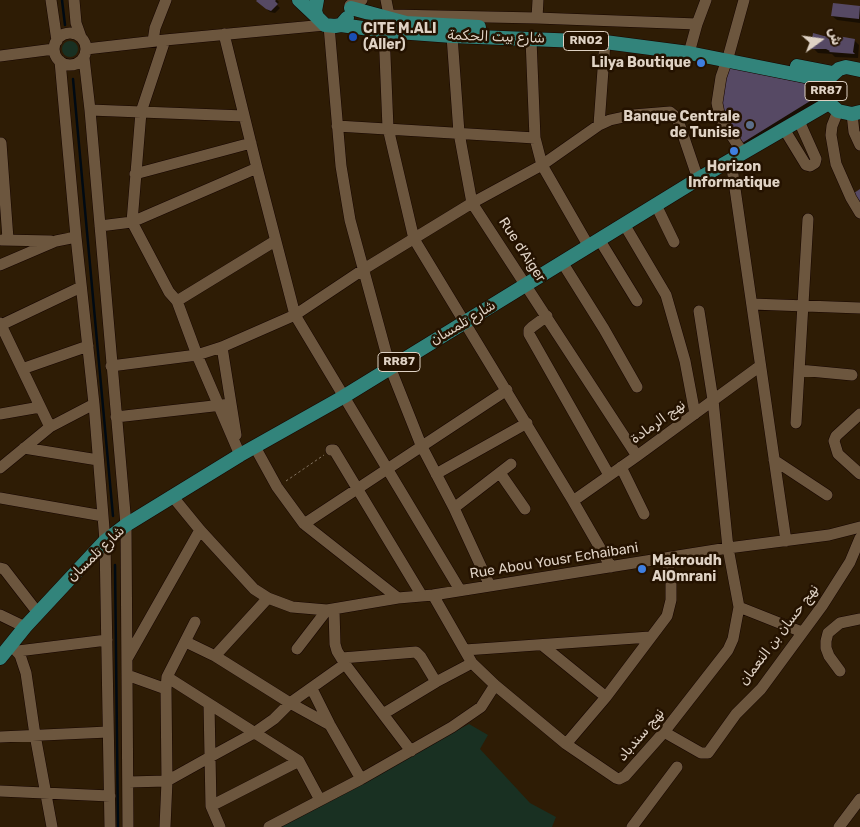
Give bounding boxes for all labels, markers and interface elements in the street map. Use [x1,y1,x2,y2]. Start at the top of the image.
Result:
north arrow [795,15,845,65]
place label: CITE M.ALI (Aller) [363,21,437,54]
text: ش [825,26,845,47]
street label: شارع بيت الحكمة [447,27,545,47]
marker: CITE M.ALI (Aller) [347,31,359,43]
road number: RN02 [564,31,608,50]
place label: Lilya Boutique [591,55,691,71]
marker: Lilya Boutique [695,57,707,69]
road number: RR87 [805,82,847,100]
place label: Banque Centrale de Tunisie [623,109,740,142]
marker: Banque Centrale de Tunisie [744,119,756,131]
marker: Horizon Informatique [728,145,740,157]
place label: Horizon Informatique [688,159,780,192]
street label: Rue d'Aiger [495,215,549,285]
street label: شارع تلمسان [427,297,499,349]
road number: RR87 [378,352,420,372]
street label: نهج الرمادة [627,396,689,448]
street label: شارع تلمسان [64,522,128,586]
street label: Rue Abou Yousr Echaibani [469,539,639,583]
place label: Makroudh AlOmrani [652,553,722,586]
marker: Makroudh AlOmrani [636,563,648,575]
street label: نهج حسان بن النعمان [735,581,823,689]
street label: نهج سندباد [614,705,668,765]

